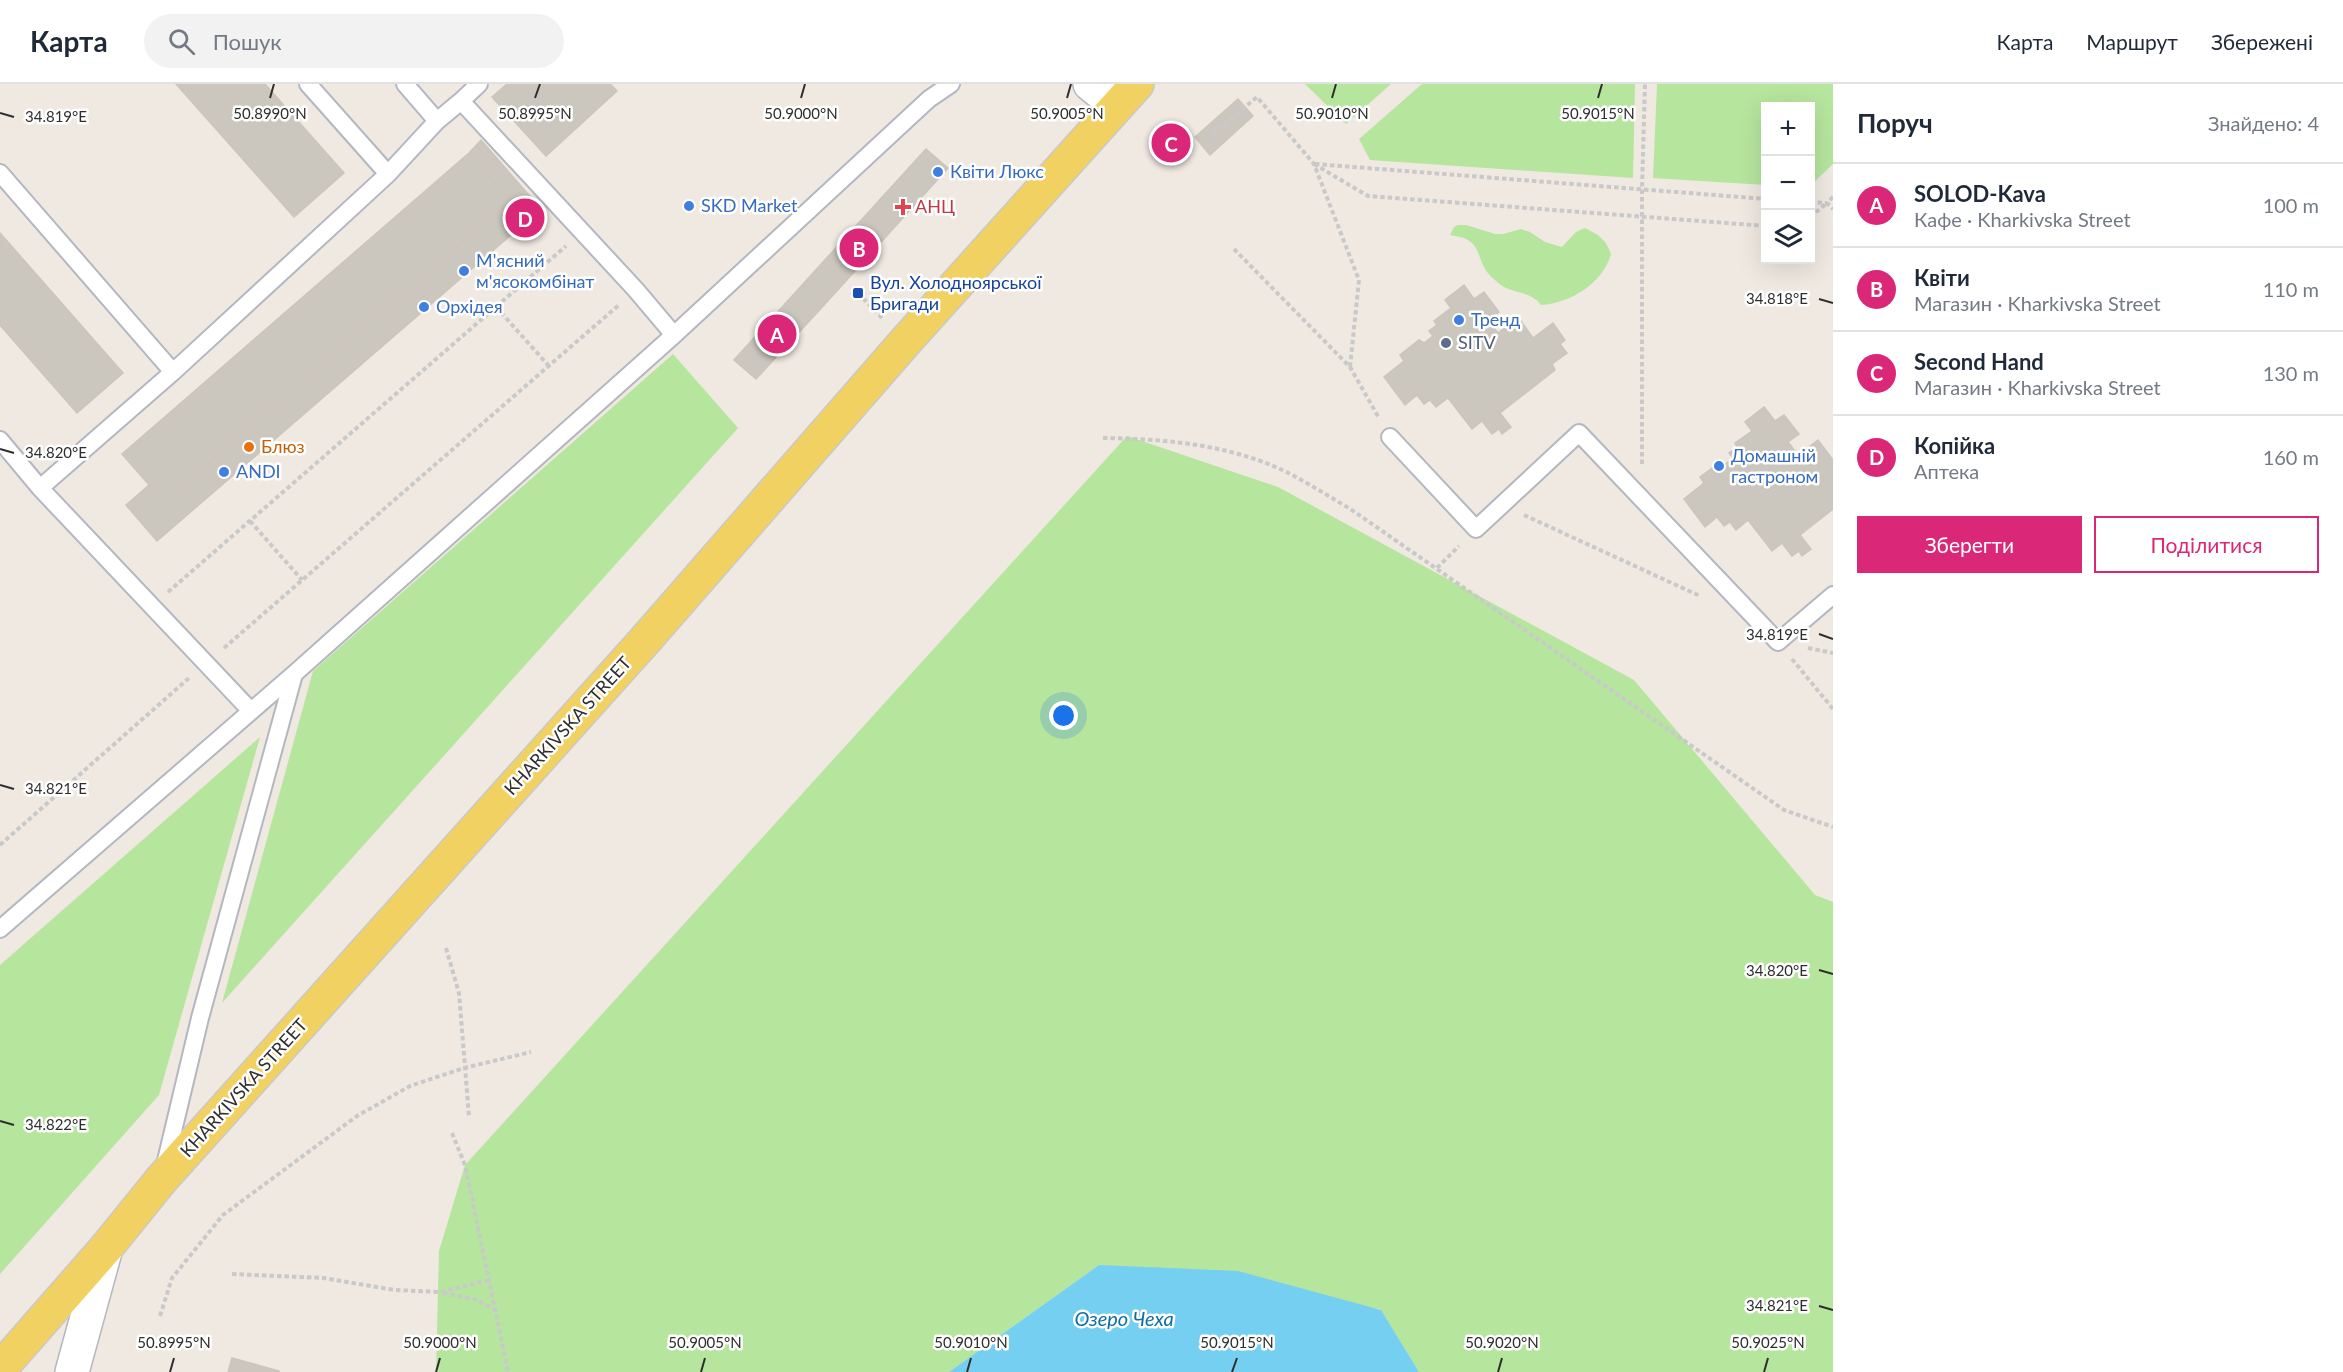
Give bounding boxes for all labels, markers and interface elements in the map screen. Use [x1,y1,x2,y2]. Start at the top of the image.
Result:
search box [144,14,564,68]
text: Карта [30,24,108,58]
icon: search [165,25,198,58]
text: Пошук [213,28,282,55]
text: Карта [1997,29,2053,54]
text: Маршрут [2086,29,2178,54]
text: Збережені [2211,29,2313,54]
map controls [1761,102,1815,264]
button: + [1761,102,1815,156]
text: 50.8990°N [233,104,307,122]
text: 50.8995°N [498,104,572,122]
text: 50.9000°N [764,104,838,122]
text: 50.9005°N [1030,104,1104,122]
text: 50.9010°N [1295,104,1369,122]
text: 50.9015°N [1561,104,1635,122]
text: 34.819°E [25,107,87,125]
text: Поруч [1857,107,1933,139]
text: Знайдено: 4 [2208,111,2319,135]
pin: C [1152,120,1190,166]
button: − [1761,156,1815,210]
place label: Квіти Люкс [950,160,1044,182]
marker: Квіти Люкс [931,165,945,179]
text: SOLOD-Kava [1914,180,2046,207]
text: A [1870,193,1883,217]
text: 100 m [2263,193,2319,217]
place label: SKD Market [701,194,798,216]
place label: АНЦ [915,195,955,217]
pin: D [506,196,544,240]
marker: SKD Market [682,199,696,213]
marker: АНЦ [896,200,910,214]
text: Кафе · Kharkivska Street [1914,207,2131,231]
button: layers [1761,210,1815,264]
pin: B [840,226,878,270]
place label: М'ясний м'ясокомбінат [476,249,594,292]
marker: М'ясний м'ясокомбінат [457,264,471,278]
text: Квіти [1914,264,1970,291]
place label: Вул. Холодноярської Бригади [870,271,1042,314]
text: B [1870,277,1883,301]
text: 110 m [2263,277,2319,301]
marker: Вул. Холодноярської Бригади [851,286,865,300]
text: 34.818°E [1746,289,1808,307]
text: Магазин · Kharkivska Street [1914,291,2161,315]
place label: Орхідея [436,295,503,317]
marker: Орхідея [417,300,431,314]
place label: Тренд [1471,308,1521,330]
pin: A [758,312,796,356]
marker: Тренд [1452,313,1466,327]
place label: SITV [1458,331,1496,353]
marker: SITV [1439,336,1453,350]
text: Second Hand [1914,348,2044,375]
text: C [1870,361,1883,385]
text: 130 m [2263,361,2319,385]
text: Магазин · Kharkivska Street [1914,375,2161,399]
text: Копійка [1914,432,1995,459]
place label: Блюз [261,435,304,457]
marker: Блюз [242,440,256,454]
text: 34.820°E [25,443,87,461]
place label: Домашній гастроном [1731,444,1818,487]
text: D [1869,445,1884,469]
text: 160 m [2263,445,2319,469]
marker: Домашній гастроном [1712,459,1726,473]
text: Аптека [1914,459,1979,483]
place label: ANDI [236,460,281,482]
marker: ANDI [217,465,231,479]
button: Зберегти [1857,516,2082,573]
button: Поділитися [2094,516,2319,573]
text: 34.819°E [1746,625,1808,643]
street label: KHARKIVSKA STREET [499,651,636,799]
your location [1049,701,1078,730]
text: 34.821°E [25,779,87,797]
text: 34.820°E [1746,961,1808,979]
street label: KHARKIVSKA STREET [175,1013,312,1161]
text: 34.822°E [25,1115,87,1133]
text: 34.821°E [1746,1296,1808,1314]
water label: Озеро Чеха [1074,1306,1174,1330]
text: 50.8995°N [137,1333,211,1351]
text: 50.9000°N [403,1333,477,1351]
text: 50.9005°N [668,1333,742,1351]
text: 50.9010°N [934,1333,1008,1351]
text: 50.9015°N [1200,1333,1274,1351]
text: 50.9020°N [1465,1333,1539,1351]
text: 50.9025°N [1731,1333,1805,1351]

